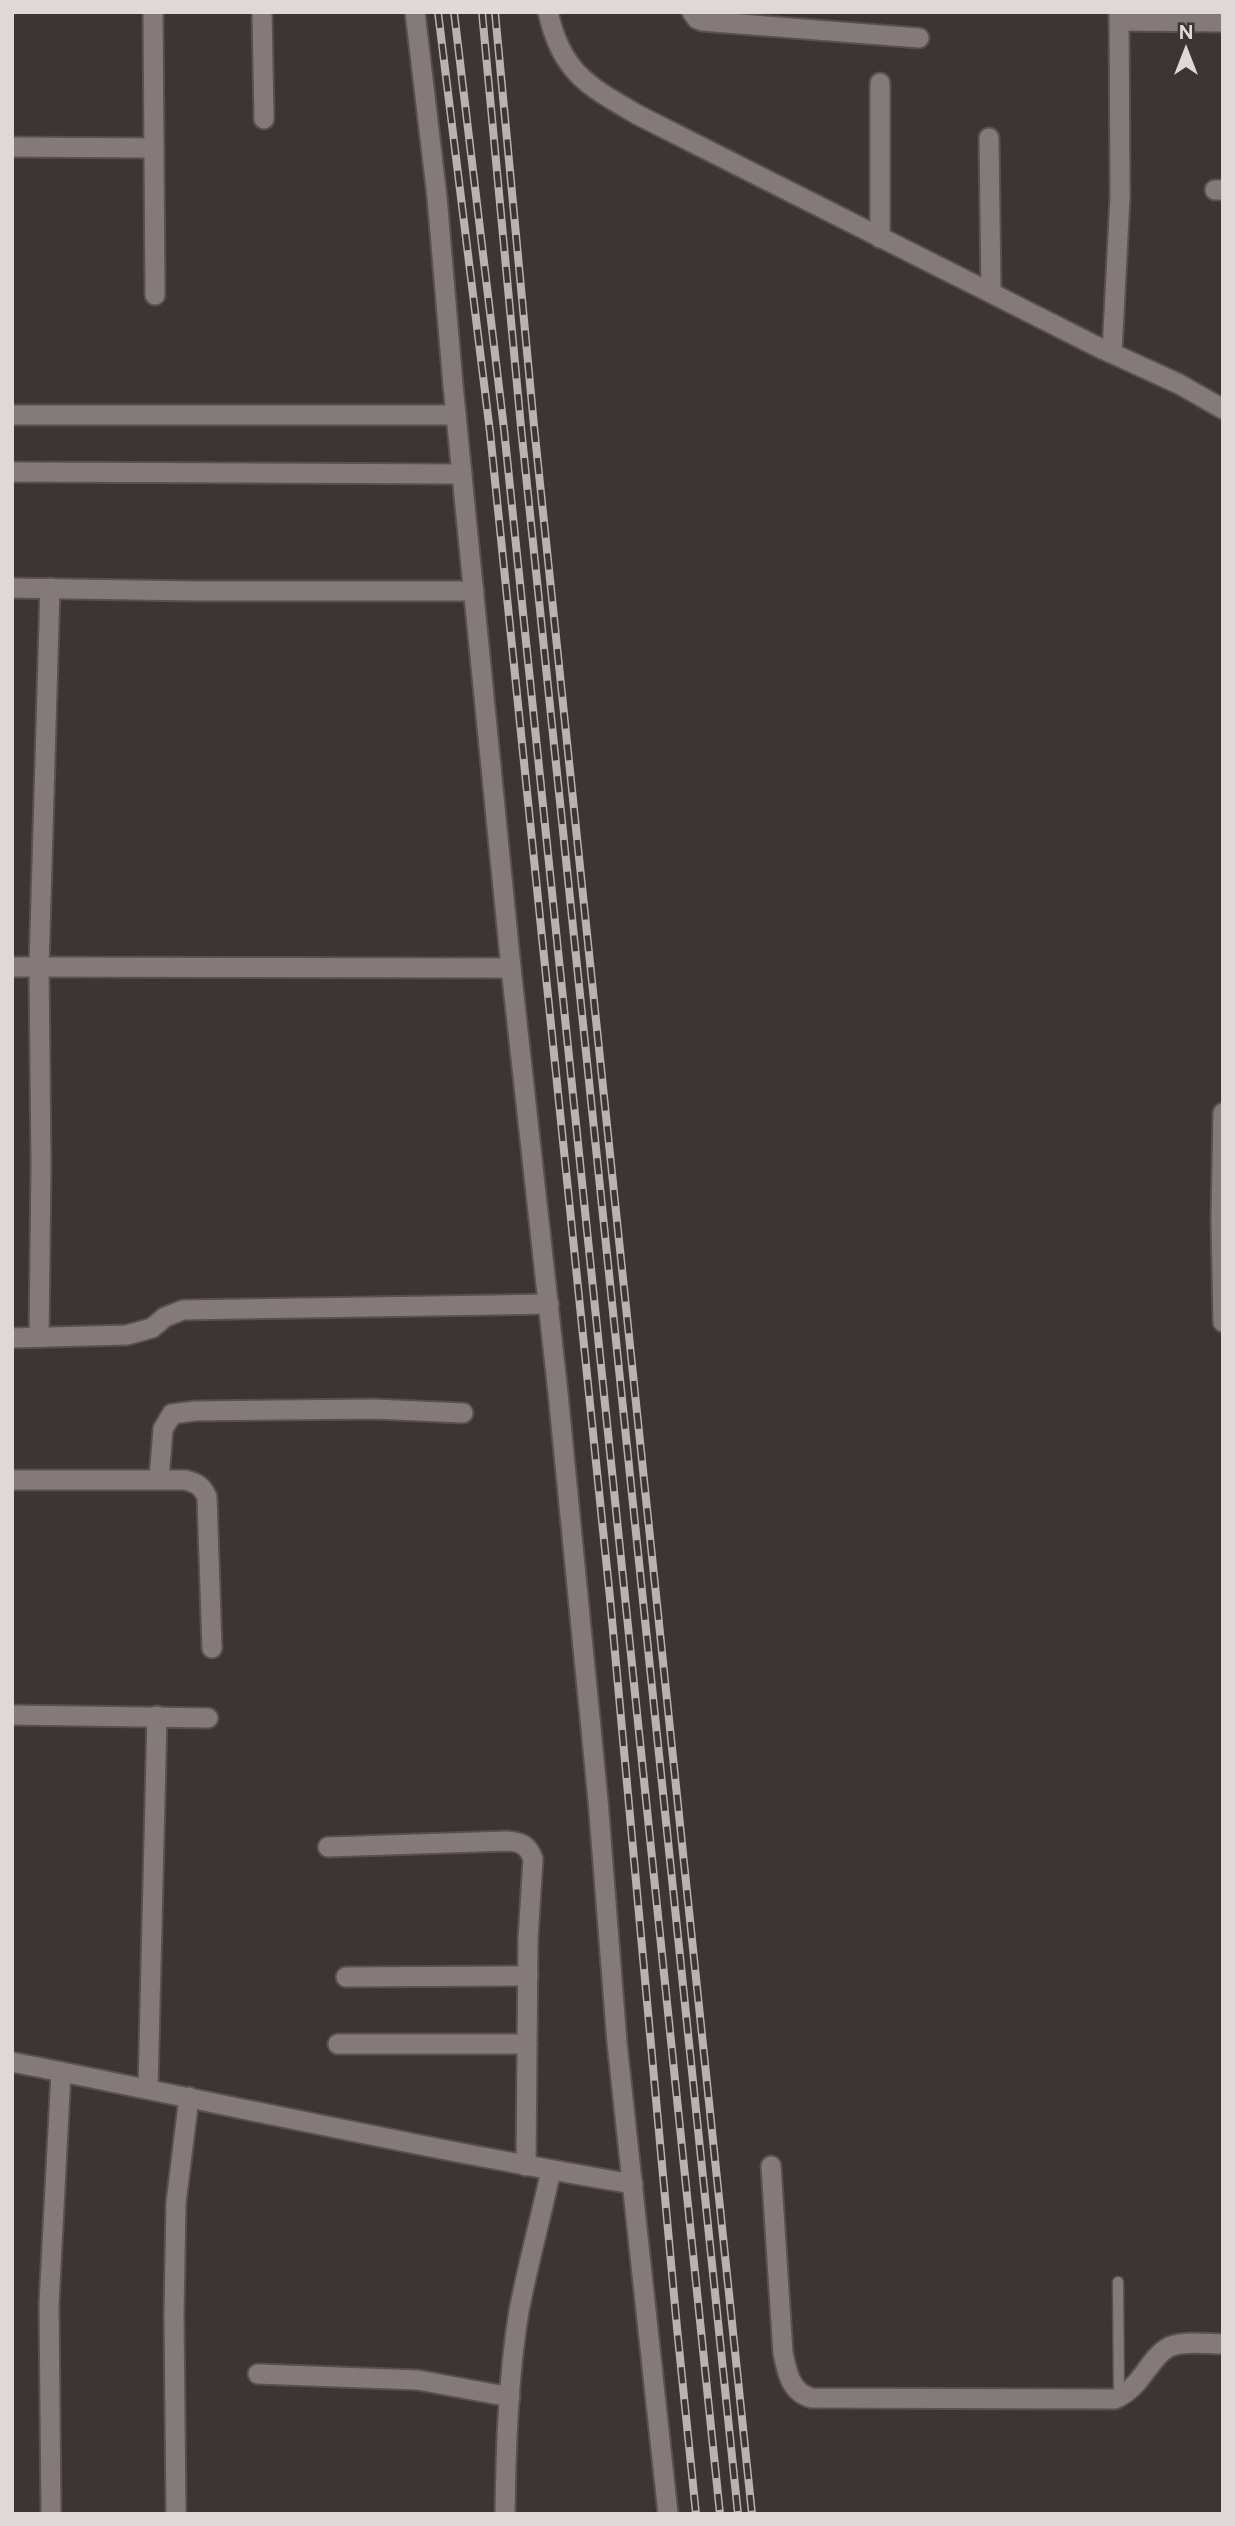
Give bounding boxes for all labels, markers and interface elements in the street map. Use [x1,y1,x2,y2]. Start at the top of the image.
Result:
north arrow [1151,14,1221,84]
text: N [1179,21,1193,44]

